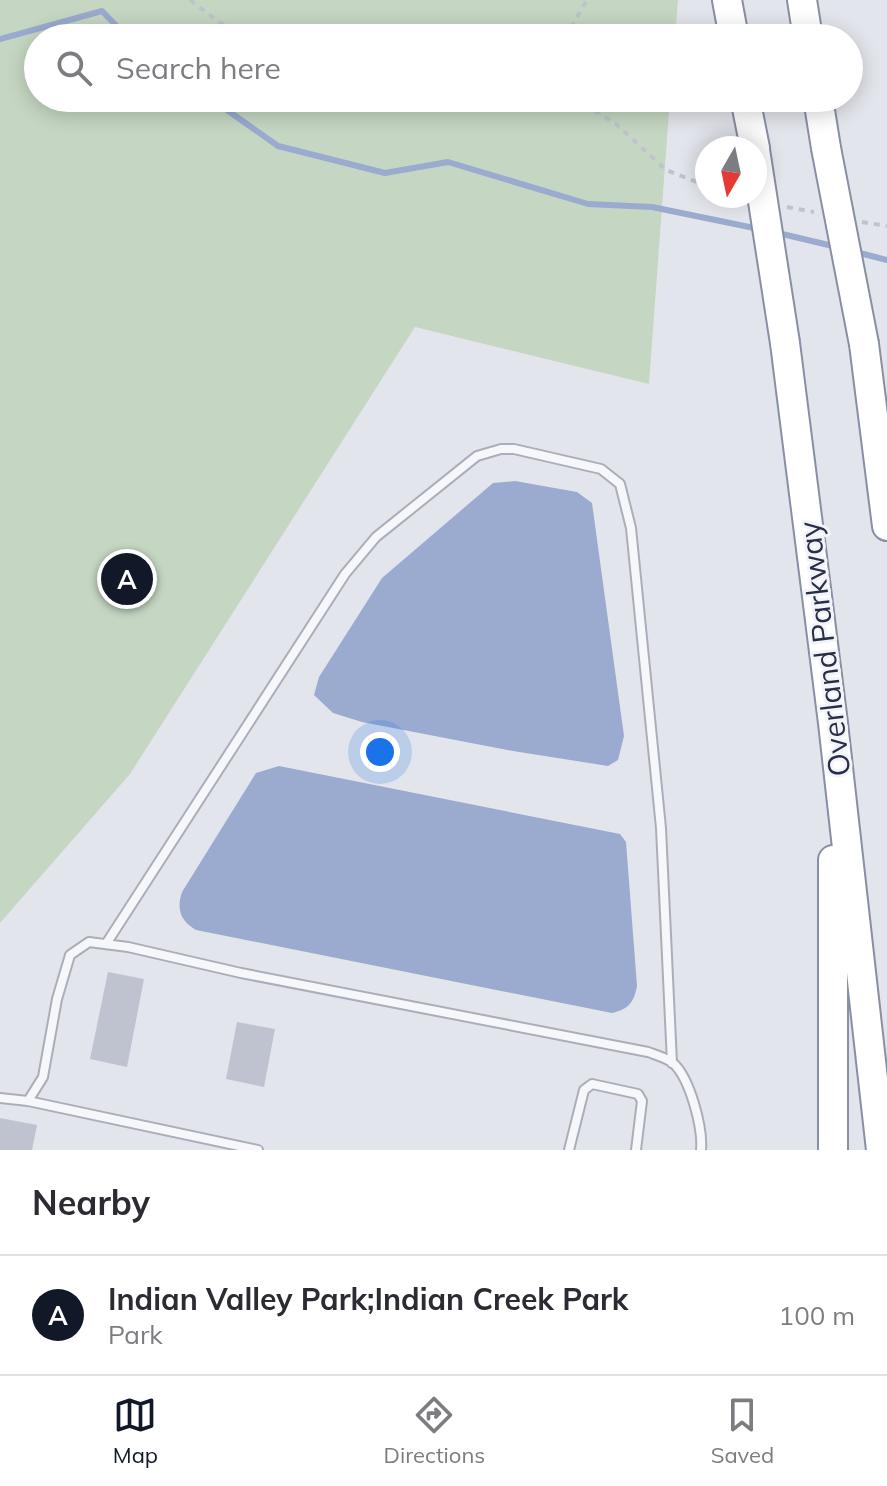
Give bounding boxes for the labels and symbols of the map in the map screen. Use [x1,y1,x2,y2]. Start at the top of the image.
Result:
north arrow [695,136,767,208]
street label: Overland Parkway [789,519,859,779]
pin: A [101,549,153,609]
your location [360,732,400,772]

